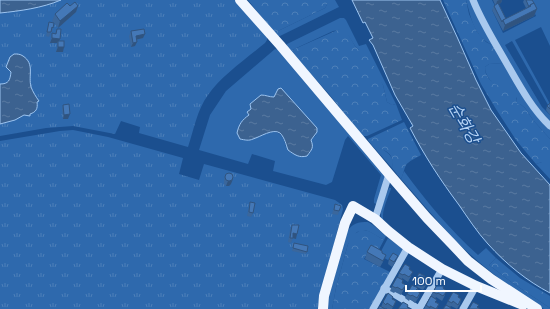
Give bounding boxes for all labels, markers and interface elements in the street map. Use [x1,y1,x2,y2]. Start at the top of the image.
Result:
water label: 순화강 [444,99,485,149]
scale bar [406,267,481,293]
text: 100 m [412,273,446,289]

